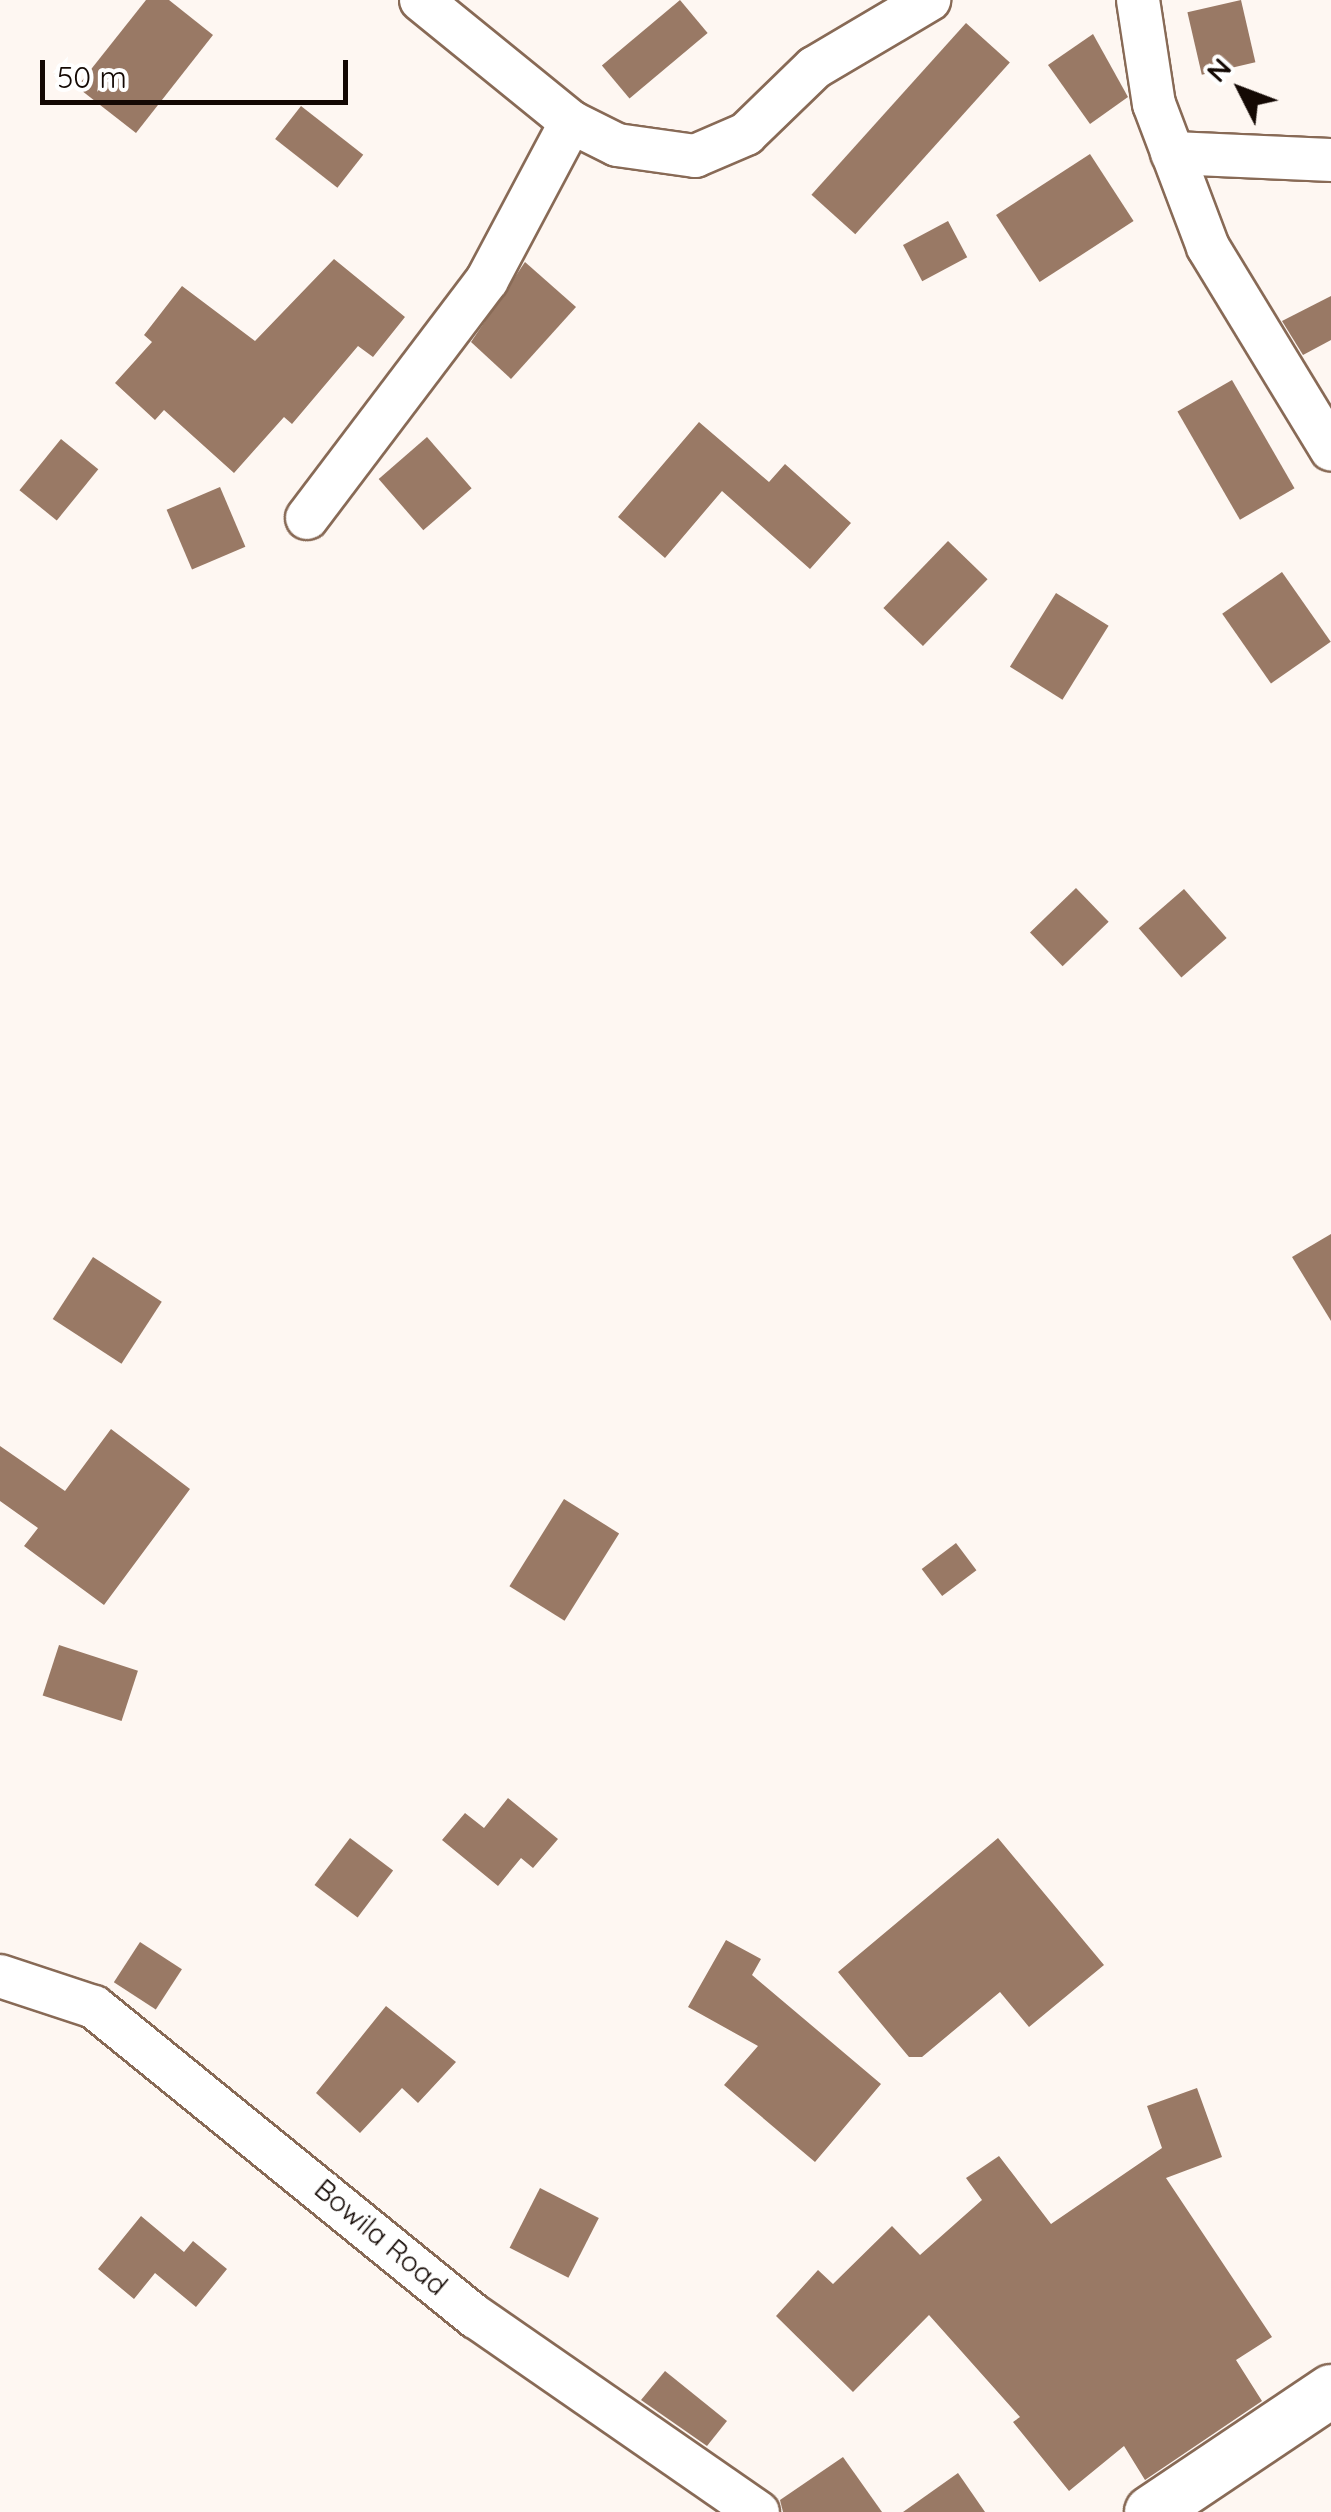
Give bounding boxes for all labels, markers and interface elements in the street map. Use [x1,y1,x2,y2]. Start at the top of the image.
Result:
scale bar [45,40,352,102]
north arrow [1191,40,1291,140]
text: N [1198,50,1238,89]
text: 50 m [57,58,127,96]
street label: Bowila Road [308,2172,454,2302]

